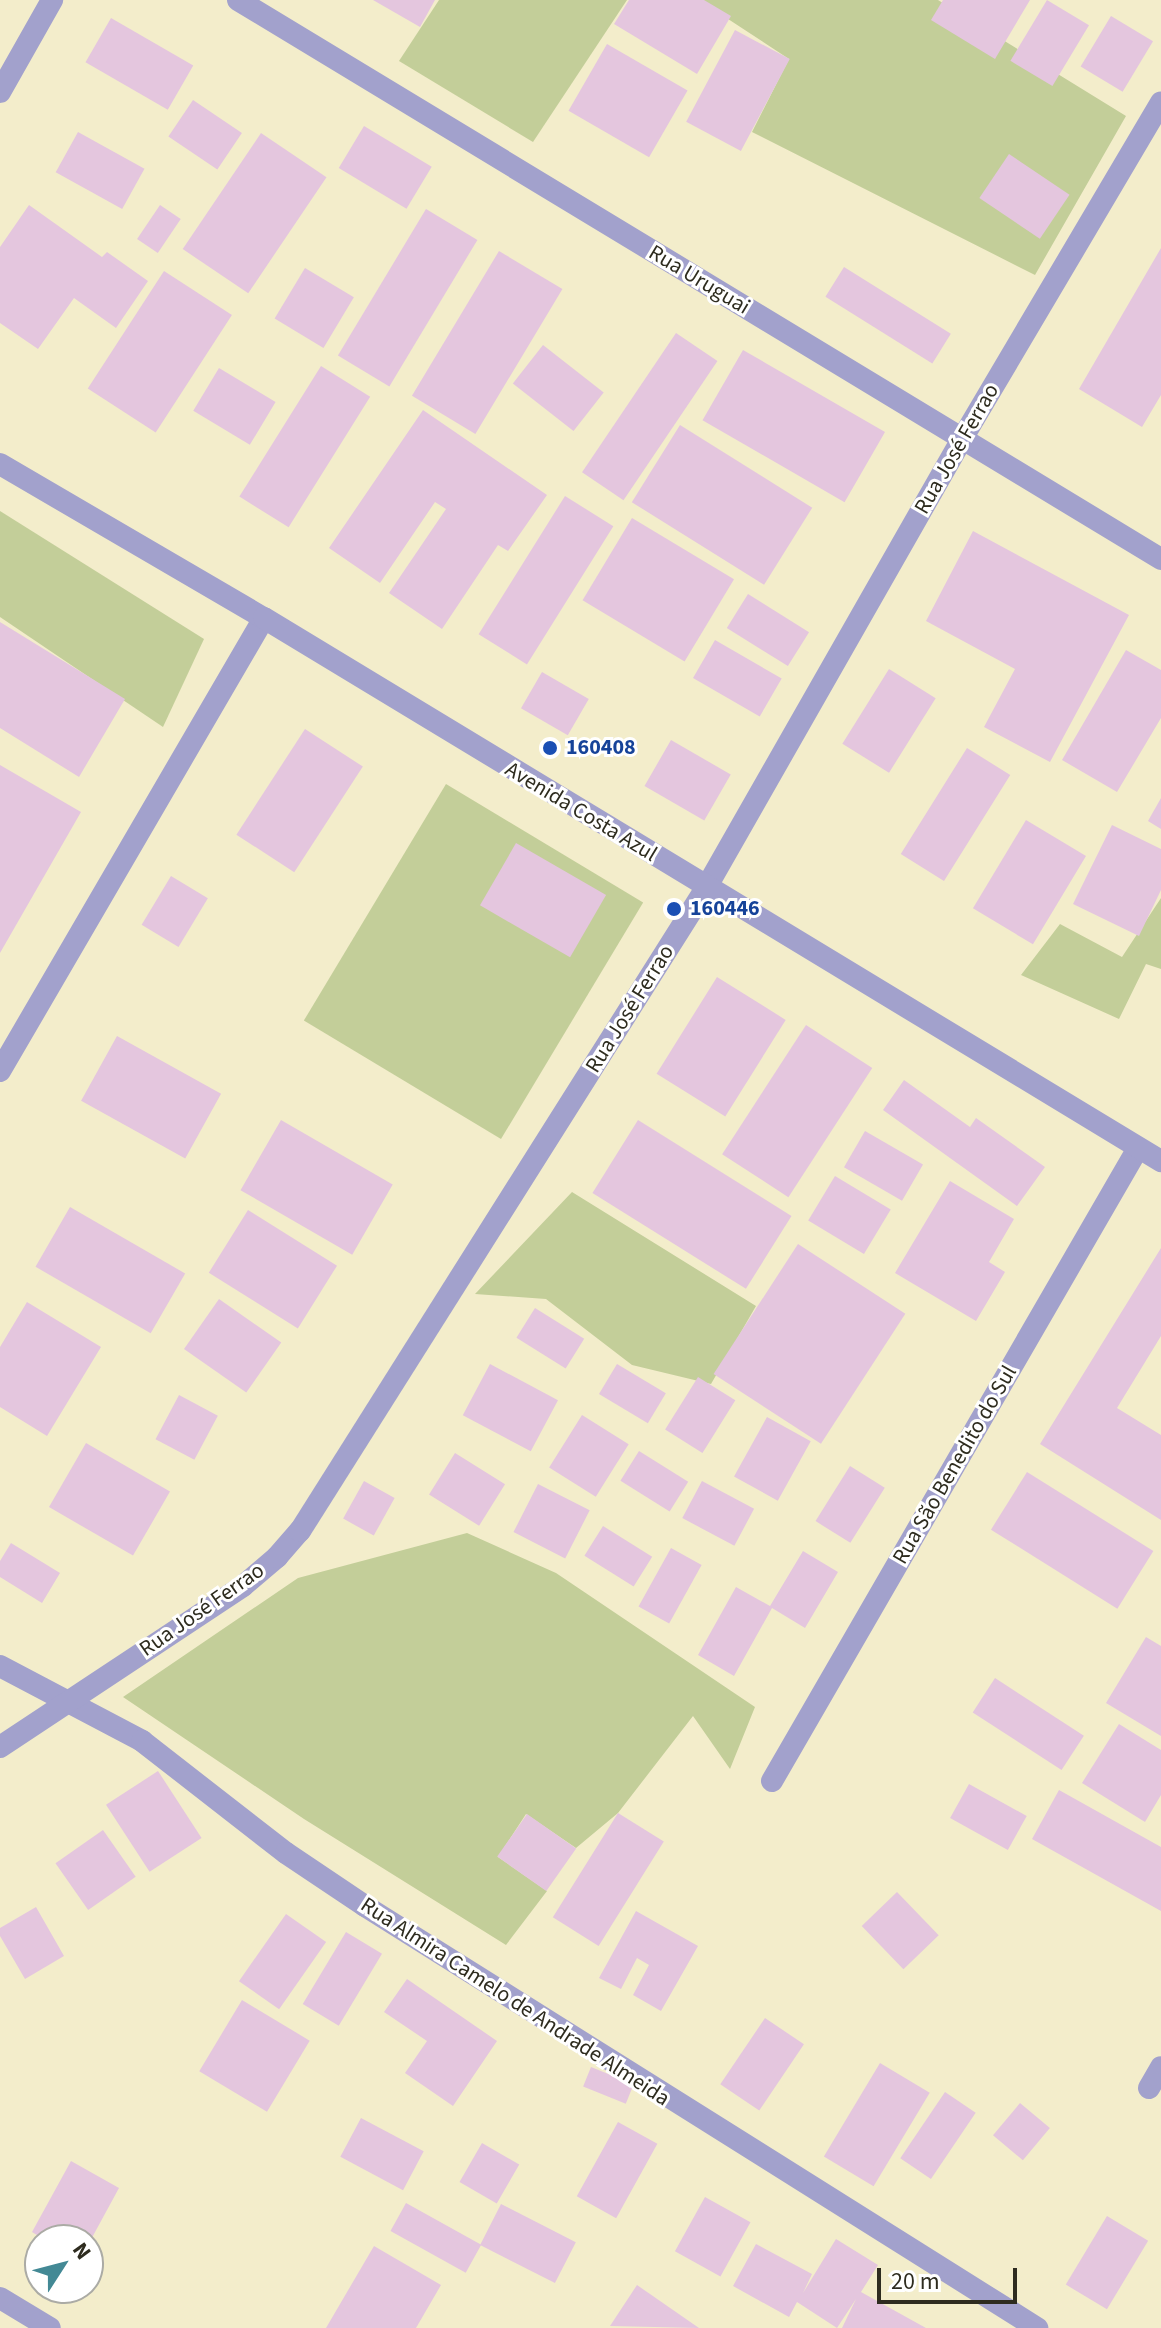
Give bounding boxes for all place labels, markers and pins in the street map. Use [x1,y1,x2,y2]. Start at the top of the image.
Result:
place label: 160408 [566,735,636,761]
marker: 160408 [541,739,559,757]
place label: 160446 [690,896,760,922]
marker: 160446 [665,900,683,918]

